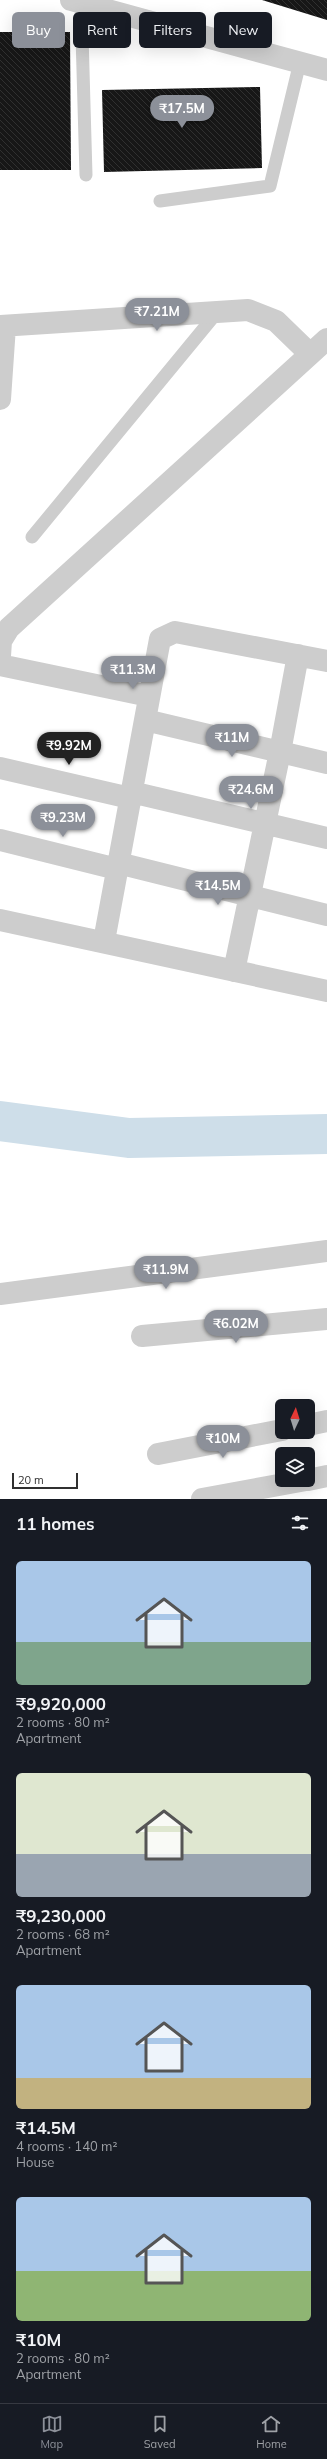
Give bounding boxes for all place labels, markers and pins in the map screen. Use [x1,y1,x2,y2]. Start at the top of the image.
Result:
pin: ₹17.5M [149,95,215,129]
pin: ₹7.21M [124,298,190,332]
pin: ₹11.3M [100,656,166,690]
pin: ₹11M [208,724,256,758]
pin: ₹9.92M [36,732,102,766]
pin: ₹24.6M [218,776,284,810]
pin: ₹9.23M [30,804,96,838]
pin: ₹14.5M [185,872,251,906]
pin: ₹11.9M [133,1256,199,1290]
pin: ₹6.02M [203,1310,269,1344]
pin: ₹10M [199,1425,247,1459]

